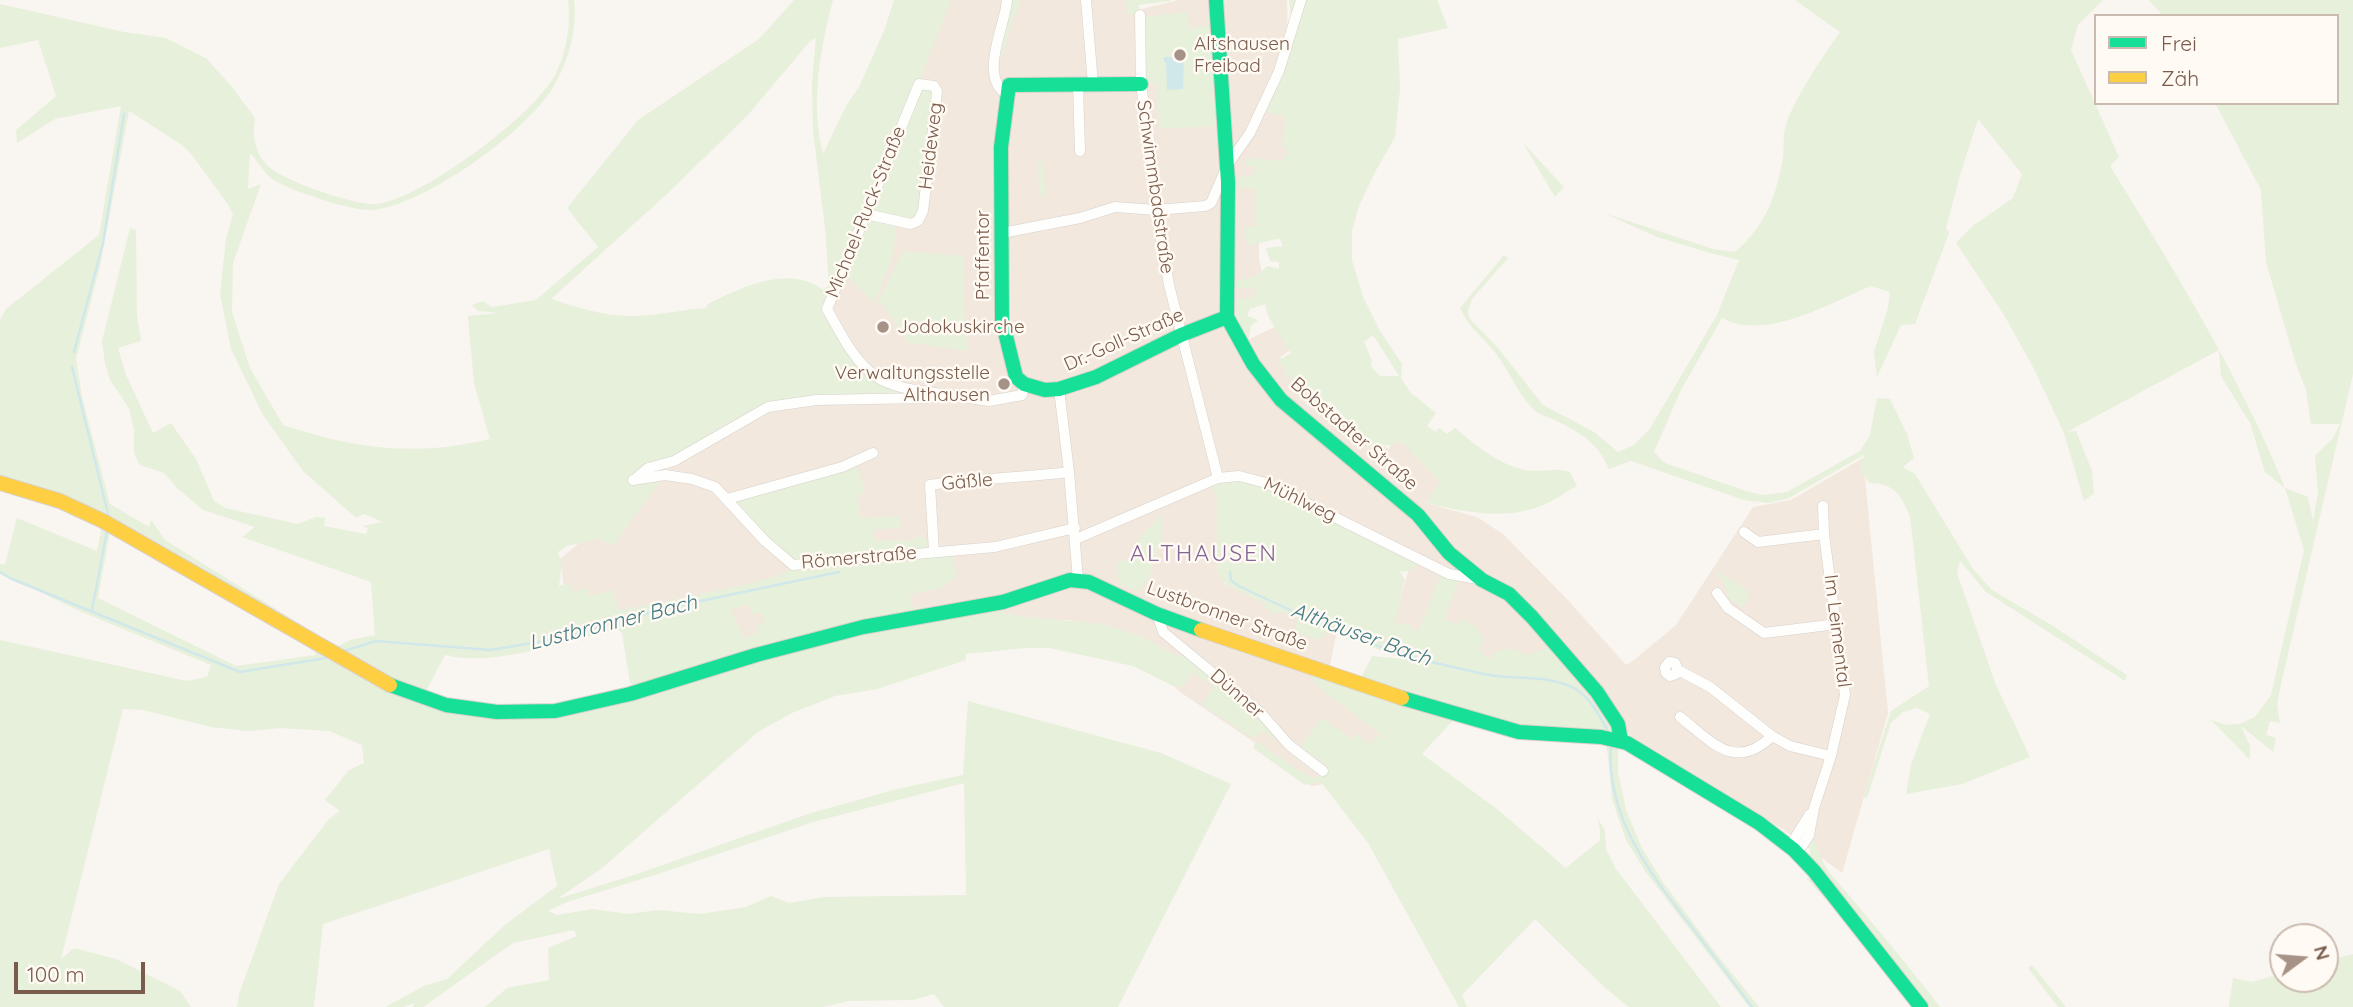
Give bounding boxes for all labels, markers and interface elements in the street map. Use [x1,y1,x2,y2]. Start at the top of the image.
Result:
legend [2094,14,2339,105]
text: Frei [2161,30,2197,56]
place label: Altshausen Freibad [1194,33,1290,77]
marker: Altshausen Freibad [1172,47,1188,63]
text: Zäh [2161,65,2199,91]
street label: Schwimmbadstraße [1132,99,1178,275]
street label: Heideweg [914,101,948,191]
street label: Michael-Ruck-Straße [821,123,911,301]
street label: Pfaffentor [972,210,994,300]
street label: Dr.-Goll-Straße [1061,303,1187,377]
place label: Jodokuskirche [897,316,1025,338]
marker: Jodokuskirche [875,319,891,335]
place label: Verwaltungsstelle Althausen [835,362,990,406]
street label: Bobstadter Straße [1286,372,1422,496]
marker: Verwaltungsstelle Althausen [996,376,1012,392]
street label: Gäßle [940,468,994,496]
street label: Mühlweg [1260,473,1340,527]
district label: ALTHAUSEN [1131,540,1277,568]
street label: Römerstraße [800,542,918,574]
street label: Im Leimental [1819,573,1855,689]
street label: Lustbronner Straße [1144,576,1310,656]
water label: Lustbronner Bach [526,590,700,656]
water label: Althäuser Bach [1288,598,1434,672]
street label: Dünner [1205,664,1269,724]
north arrow [2269,923,2339,993]
text: N [2309,943,2336,963]
scale bar [18,948,149,992]
text: 100 m [27,961,85,987]

